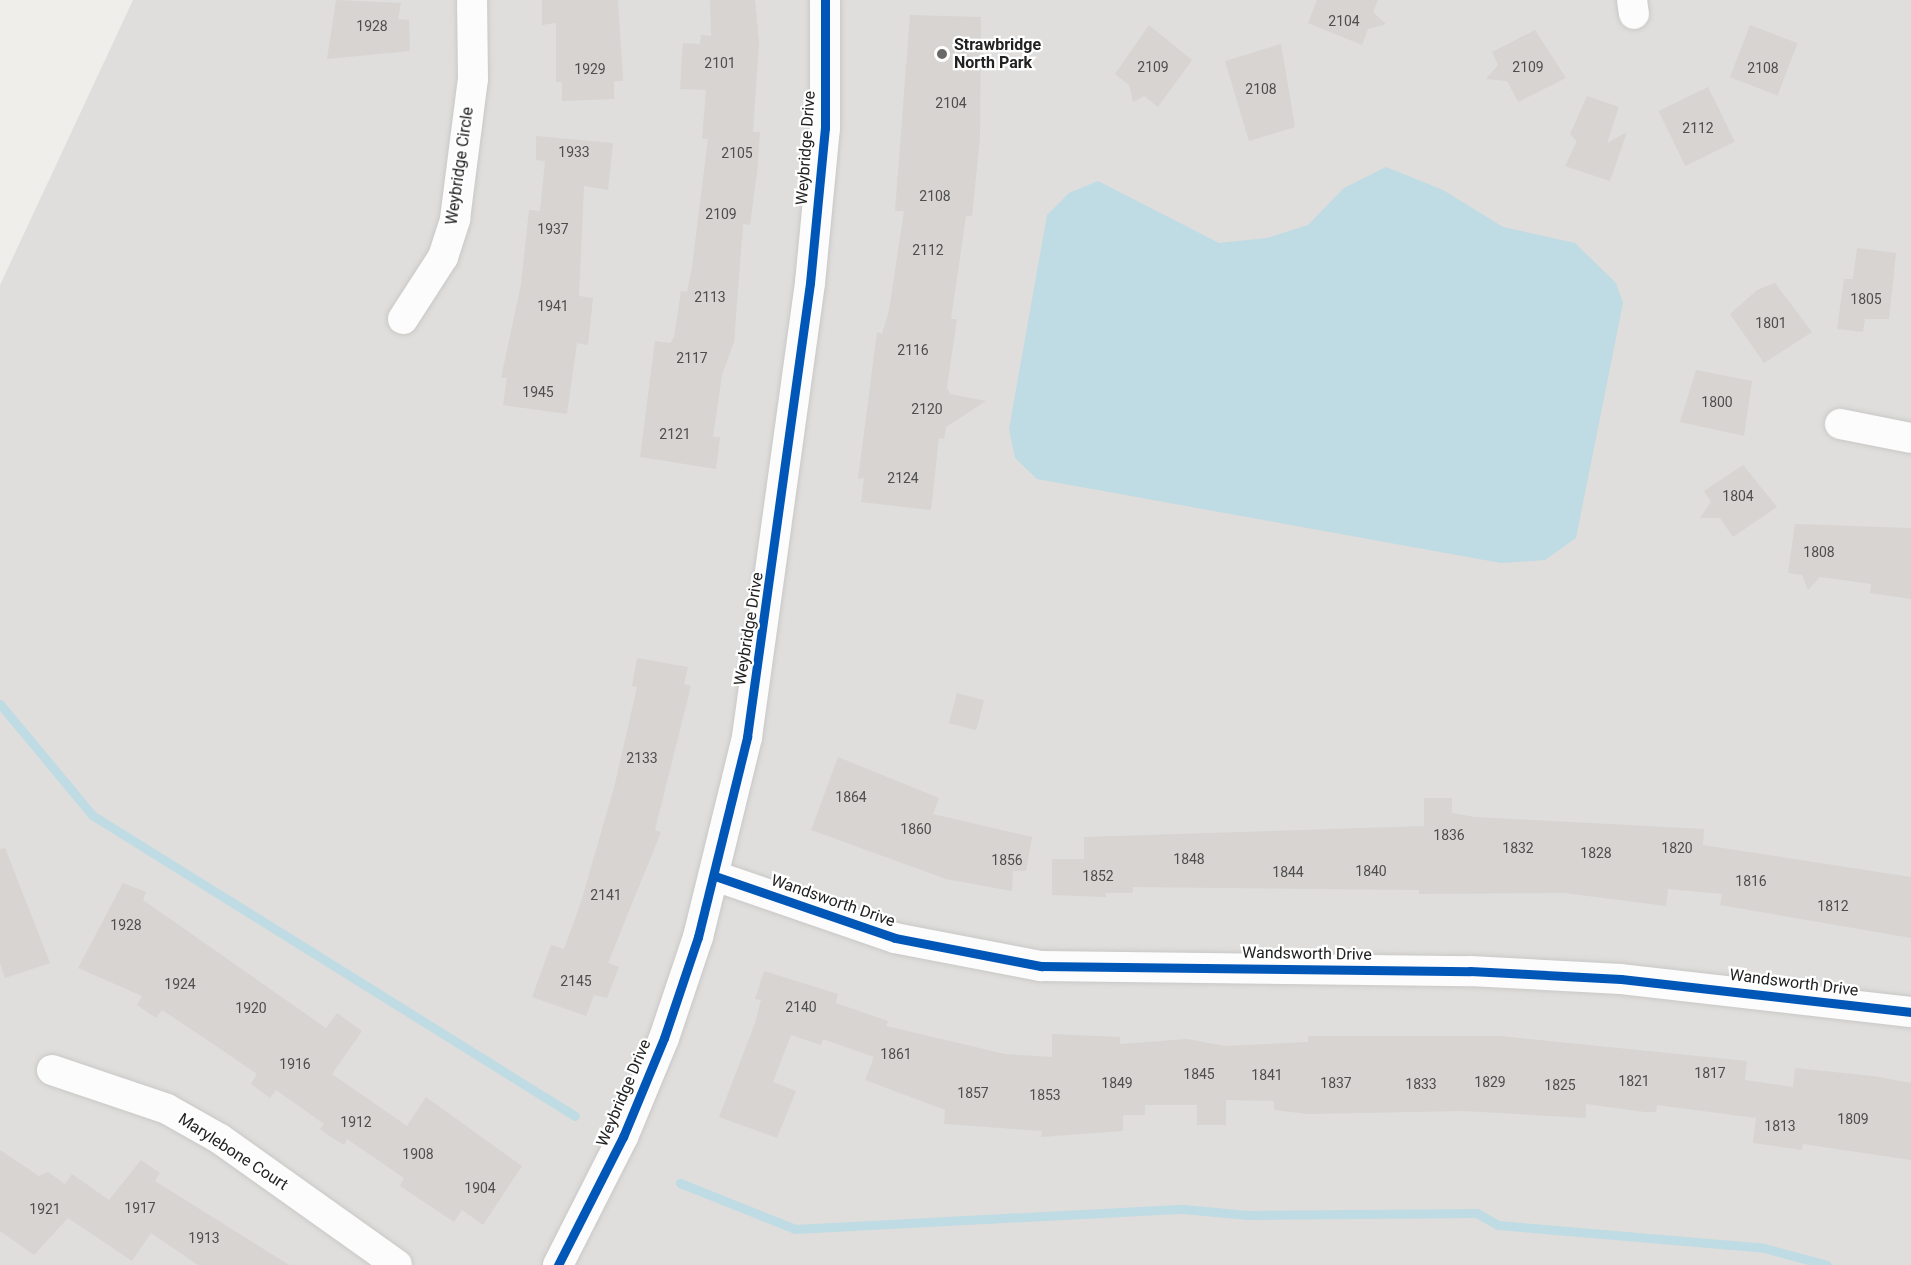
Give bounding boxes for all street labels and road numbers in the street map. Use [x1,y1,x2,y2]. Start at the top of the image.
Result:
street label: Weybridge Drive [792,90,820,206]
street label: Weybridge Circle [442,106,478,226]
street label: Weybridge Drive [731,571,767,687]
street label: Wandsworth Drive [769,871,897,931]
street label: Wandsworth Drive [1242,943,1372,965]
street label: Wandsworth Drive [1728,966,1860,1000]
street label: Weybridge Drive [593,1036,655,1150]
street label: Marylebone Court [175,1109,291,1195]

